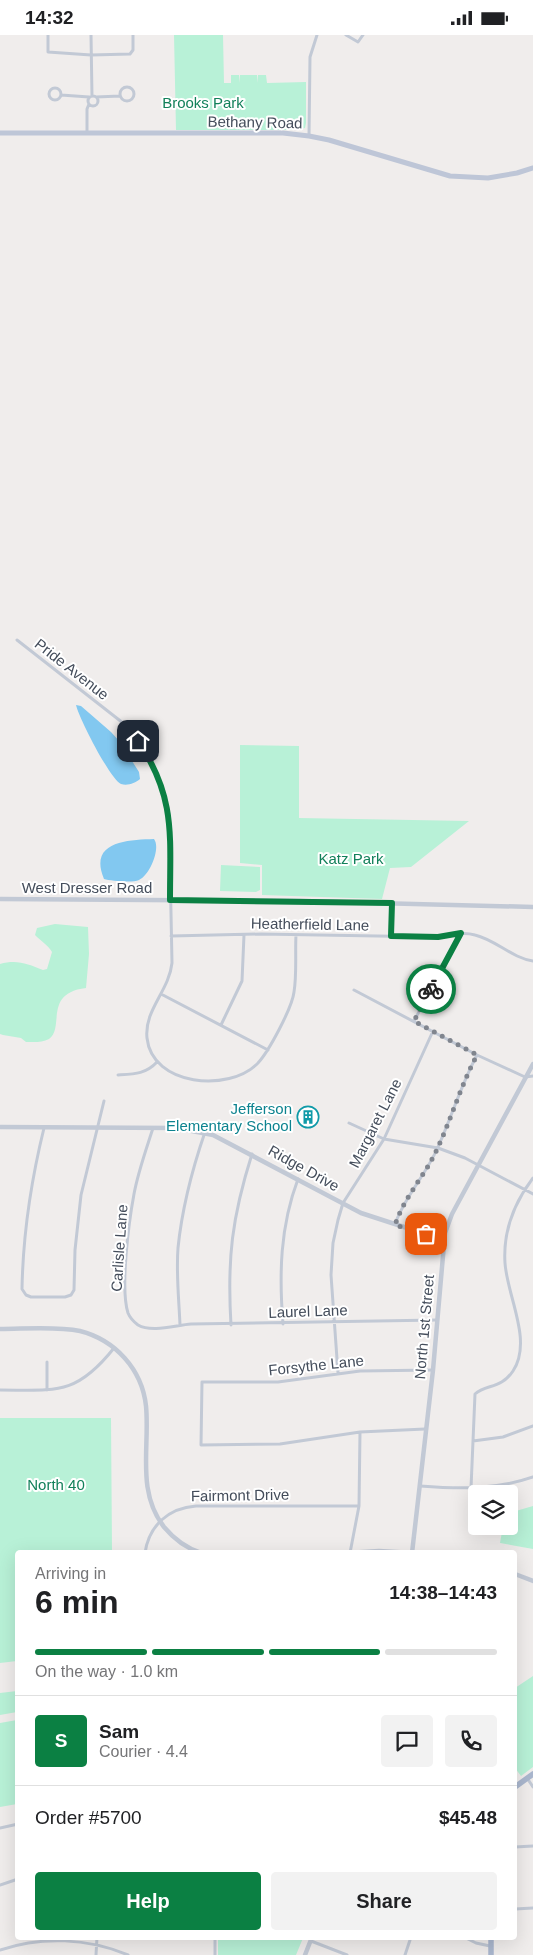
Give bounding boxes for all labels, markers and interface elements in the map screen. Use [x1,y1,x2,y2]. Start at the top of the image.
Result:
text: 14:32 [25,7,74,28]
park label: Brooks Park [162,94,244,111]
street label: Bethany Road [207,113,303,131]
street label: Pride Avenue [32,635,112,703]
pin [117,720,159,762]
icon: home [124,727,152,755]
park label: Katz Park [318,850,384,867]
street label: West Dresser Road [22,879,152,896]
street label: Heatherfield Lane [251,914,369,934]
courier [406,964,456,1014]
icon: bike [417,975,445,1003]
street label: Margaret Lane [345,1076,405,1170]
place label: Jefferson Elementary School [166,1100,292,1134]
building icon: Jefferson Elementary School [296,1105,320,1129]
street label: Ridge Drive [266,1142,342,1194]
street label: Carlisle Lane [107,1204,131,1292]
pin [405,1213,447,1255]
icon: bag [412,1220,440,1248]
street label: North 1st Street [411,1273,437,1380]
street label: Laurel Lane [268,1301,348,1321]
street label: Forsythe Lane [267,1352,365,1378]
park label: North 40 [27,1476,85,1493]
map controls [468,1485,518,1535]
button: layers [468,1485,518,1535]
street label: Fairmont Drive [191,1486,289,1504]
text: Arriving in [35,1565,106,1582]
text: 14:38–14:43 [389,1582,497,1603]
text: 6 min [35,1584,119,1620]
text: On the way · 1.0 km [35,1663,178,1680]
button: chat [381,1715,433,1767]
button: phone [445,1715,497,1767]
text: Sam [99,1721,139,1742]
text: S [55,1730,67,1751]
text: Courier · 4.4 [99,1743,188,1760]
text: Order #5700 [35,1807,142,1828]
text: $45.48 [439,1807,497,1828]
button: Help [35,1872,261,1930]
button: Share [271,1872,497,1930]

